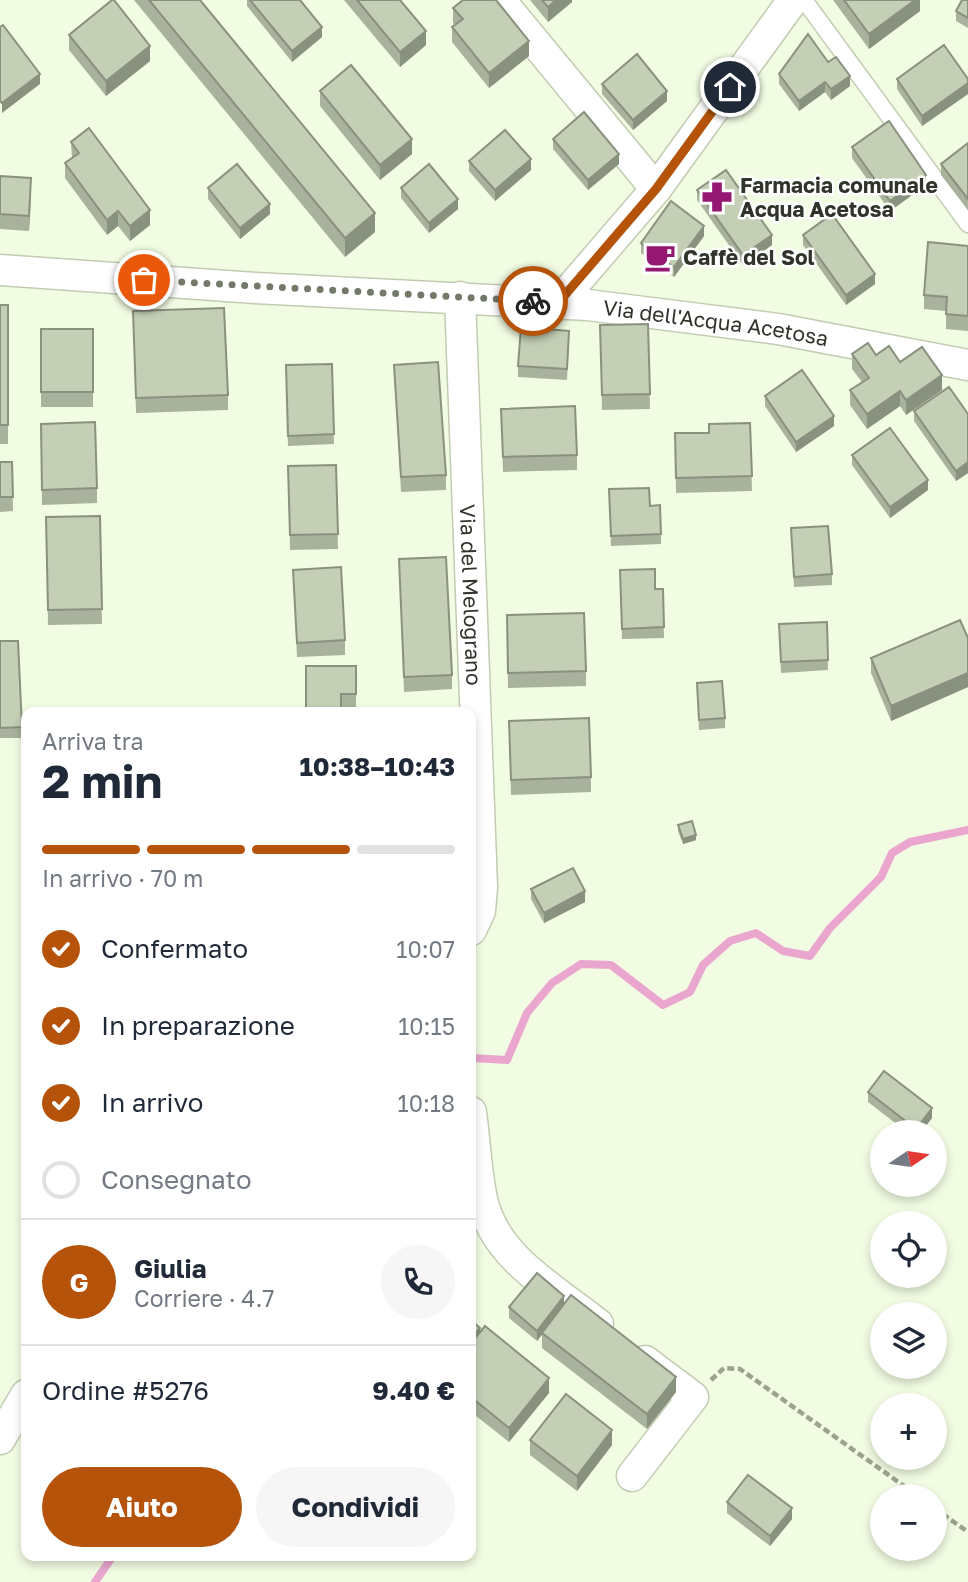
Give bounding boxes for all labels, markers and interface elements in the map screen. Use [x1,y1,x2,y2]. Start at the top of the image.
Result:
pin [700,57,760,117]
icon: home [711,68,749,106]
place label: Farmacia comunale Acqua Acetosa [740,172,938,222]
pharmacy icon: Farmacia comunale Acqua Acetosa [700,180,734,214]
cafe icon: Caffè del Sol [643,240,677,274]
place label: Caffè del Sol [683,244,815,270]
pin [114,250,174,310]
icon: bag [125,261,163,299]
courier [498,266,568,336]
icon: bike [514,282,552,320]
street label: Via dell'Acqua Acetosa [602,294,831,351]
street label: Via del Melograno [455,504,487,686]
text: Arriva tra [42,727,143,755]
text: 10:38–10:43 [299,751,455,782]
text: 2 min [42,753,162,808]
text: In arrivo · 70 m [42,864,203,892]
icon: check [42,930,80,968]
text: Confermato [101,933,248,964]
text: 10:07 [396,935,455,963]
icon: check [42,1007,80,1045]
text: In preparazione [101,1010,295,1041]
text: 10:15 [398,1012,455,1040]
icon: check [42,1084,80,1122]
text: In arrivo [101,1087,203,1118]
text: 10:18 [398,1089,455,1117]
north arrow [870,1120,947,1197]
map controls [870,1120,947,1561]
text: Consegnato [101,1164,252,1195]
button: locate [870,1211,947,1288]
button: phone [381,1245,455,1319]
text: Giulia [134,1253,207,1284]
text: G [69,1267,89,1298]
text: Corriere · 4.7 [134,1284,274,1312]
button: layers [870,1302,947,1379]
text: Ordine #5276 [42,1375,209,1406]
text: 9.40 € [372,1375,455,1406]
button: + [870,1393,947,1470]
button: Aiuto [42,1467,242,1547]
button: Condividi [256,1467,455,1547]
button: − [870,1484,947,1561]

